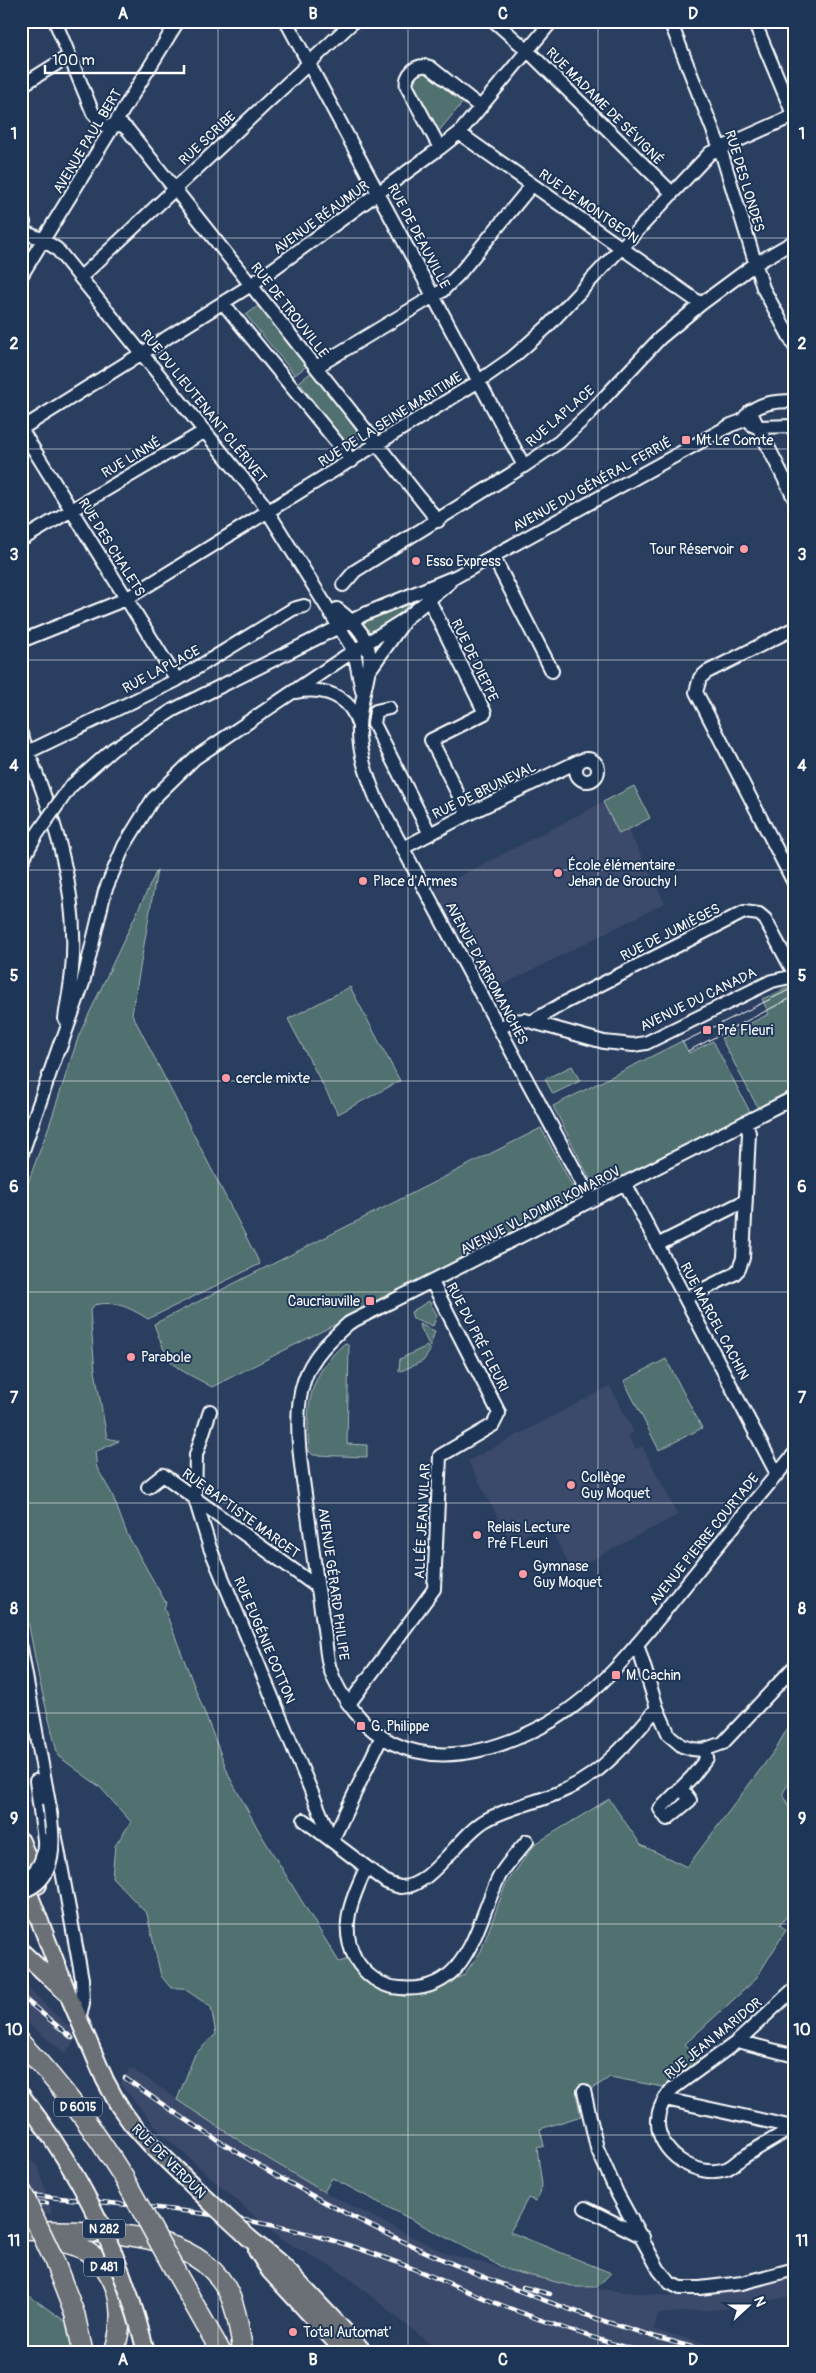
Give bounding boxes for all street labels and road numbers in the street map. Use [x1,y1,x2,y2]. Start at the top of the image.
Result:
street label: RUE MADAME DE SÉVIGNÉ [542,43,668,169]
street label: AVENUE PAUL BERT [50,86,125,197]
street label: RUE SCRIBE [175,108,239,169]
street label: RUE DES LONDES [721,128,768,234]
street label: RUE DE MONTGEON [536,166,642,247]
street label: AVENUE RÉAUMUR [270,176,372,258]
street label: RUE DE DEAUVILLE [384,181,453,292]
street label: RUE DE TROUVILLE [247,259,332,361]
street label: RUE DU LIEUTENANT CLÉRIVET [137,326,271,486]
street label: RUE DE LA SEINE MARITIME [315,368,465,471]
street label: RUE LAPLACE [523,382,598,451]
street label: RUE LINNÉ [98,432,164,482]
street label: AVENUE DU GÉNÉRAL FERRIÉ [509,433,675,535]
street label: RUE DES CHALETS [75,495,149,600]
street label: RUE DE DIEPPE [447,616,502,704]
street label: RUE LAPLACE [120,642,203,697]
street label: RUE DE BRUNEVAL [430,758,539,823]
street label: AVENUE D'ARROMANCHES [442,899,532,1048]
street label: RUE DE JUMIÈGES [617,899,723,965]
street label: AVENUE DU CANADA [637,964,759,1035]
street label: AVENUE VLADIMIR KOMAROV [457,1163,623,1258]
street label: RUE MARCEL CACHIN [676,1260,753,1383]
street label: RUE DU PRÉ FLEURI [443,1279,513,1395]
street label: ALLÉE JEAN VILAR [410,1463,434,1579]
street label: RUE BAPTISTE MARCET [179,1465,303,1562]
street label: AVENUE PIERRE COURTADE [646,1470,763,1609]
street label: AVENUE GÉRARD PHILIPE [314,1507,354,1661]
street label: RUE EUGÉNIE COTTON [230,1574,300,1706]
street label: RUE JEAN MARIDOR [661,1994,765,2083]
road number: D 6015 [54,2098,102,2116]
street label: RUE DE VERDUN [128,2121,209,2202]
road number: N 282 [83,2220,125,2238]
road number: D 481 [84,2258,124,2276]

